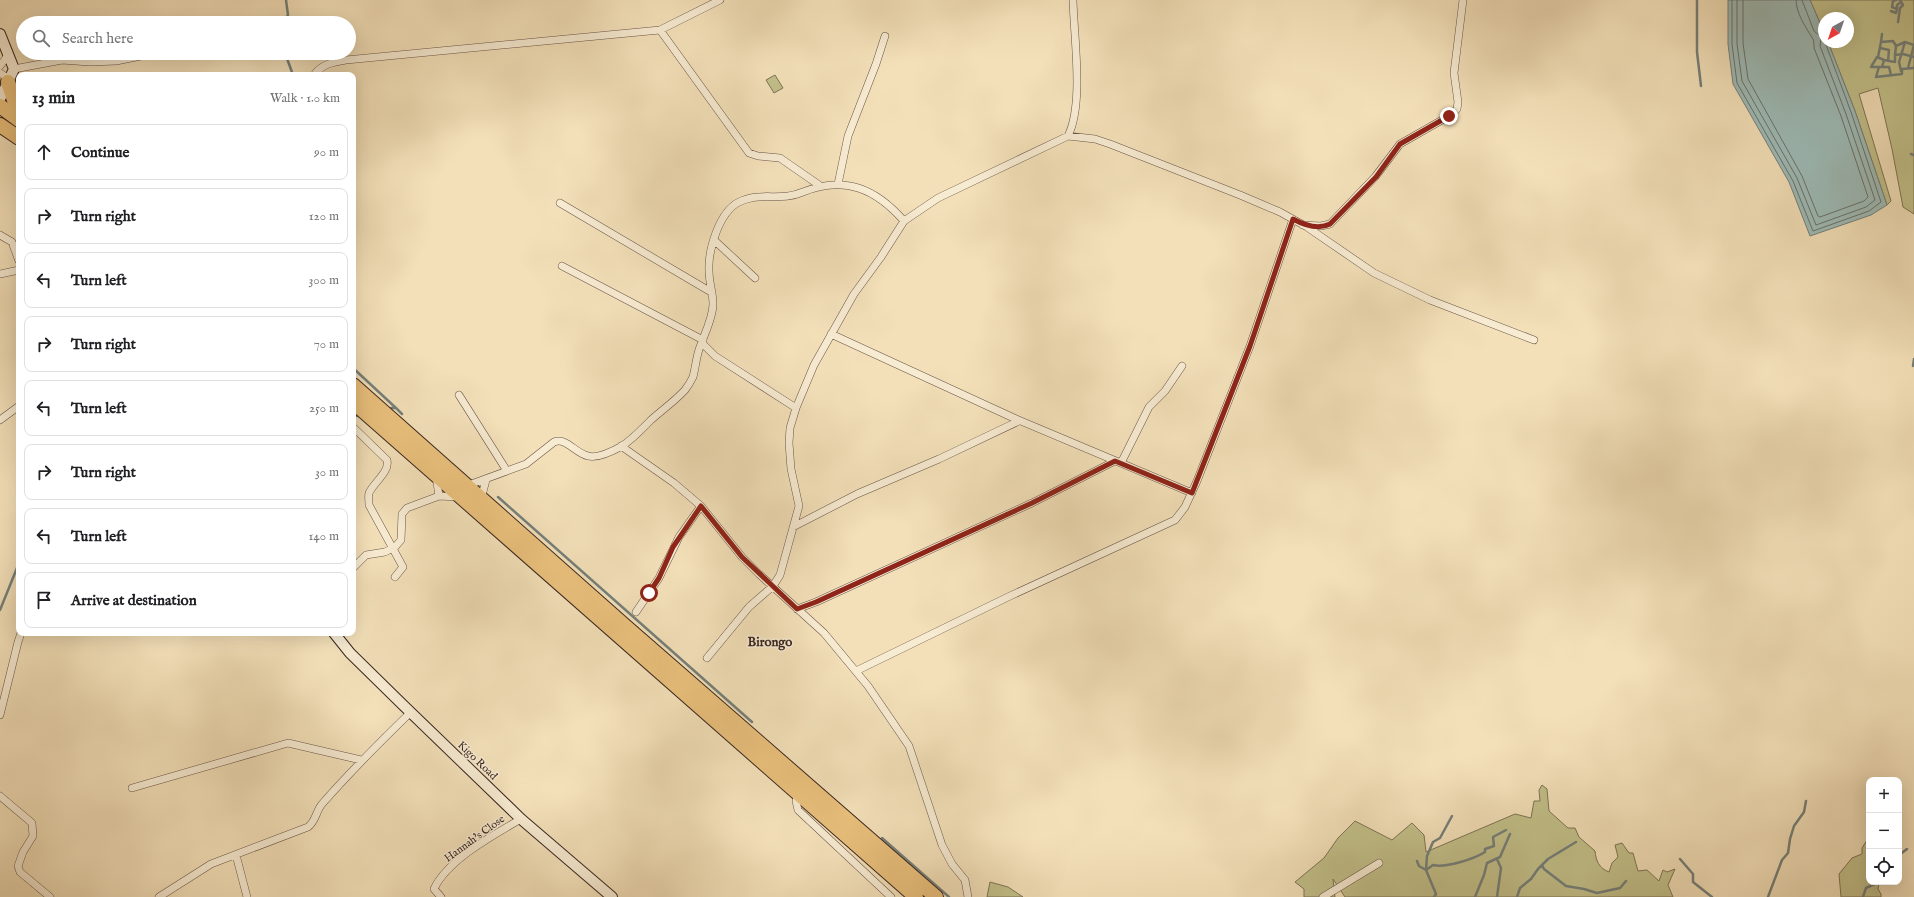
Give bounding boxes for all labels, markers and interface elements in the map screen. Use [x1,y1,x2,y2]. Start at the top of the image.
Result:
north arrow [1818,12,1854,48]
search box [16,16,356,60]
icon: search [30,27,52,49]
text: Search here [62,29,133,48]
text: 13 min [32,88,75,109]
text: Walk · 1.0 km [270,90,340,107]
route end [1440,107,1458,125]
icon: ahead [33,141,55,163]
text: Continue [71,143,129,162]
text: 90 m [314,144,339,161]
icon: right [33,205,55,227]
text: Turn right [71,207,136,226]
text: 120 m [309,208,339,225]
icon: left [33,269,55,291]
text: Turn left [71,271,127,290]
text: 300 m [308,272,339,289]
icon: right [33,333,55,355]
text: Turn right [71,335,136,354]
text: 70 m [314,336,339,353]
icon: left [33,397,55,419]
text: Turn left [71,399,127,418]
text: 250 m [309,400,339,417]
icon: right [33,461,55,483]
text: Turn right [71,463,136,482]
text: 30 m [315,464,339,481]
icon: left [33,525,55,547]
text: Turn left [71,527,127,546]
text: 140 m [309,528,339,545]
route start [640,584,658,602]
icon: arrive [33,589,55,611]
text: Arrive at destination [71,591,197,610]
district label: Birongo [748,634,792,651]
street label: Kigo Road [454,738,500,783]
map controls [1866,777,1902,885]
button: + [1866,777,1902,813]
street label: Hannah's Close [442,812,508,865]
button: − [1866,813,1902,849]
button: locate [1866,849,1902,885]

